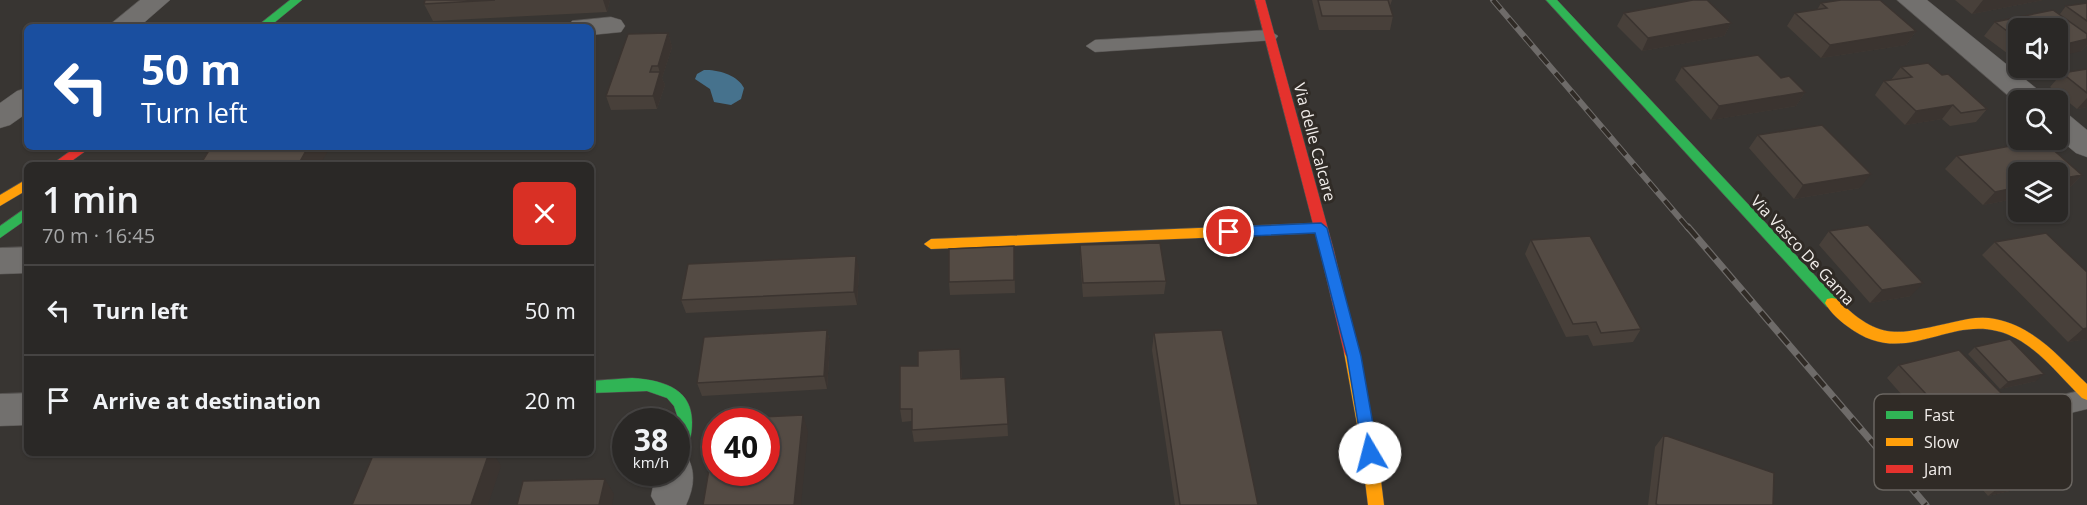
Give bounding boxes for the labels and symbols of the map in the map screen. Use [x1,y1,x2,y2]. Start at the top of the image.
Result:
street label: Via delle Calcare [1289,80,1341,204]
street label: Via Vasco De Gama [1746,190,1860,310]
pin [1203,206,1254,257]
legend [1874,394,2072,490]
text: Fast [1924,404,1955,426]
speed limit sign: 40 [702,408,780,486]
position arrow [1338,421,1402,485]
text: Slow [1924,431,1959,453]
text: Jam [1922,458,1952,480]

